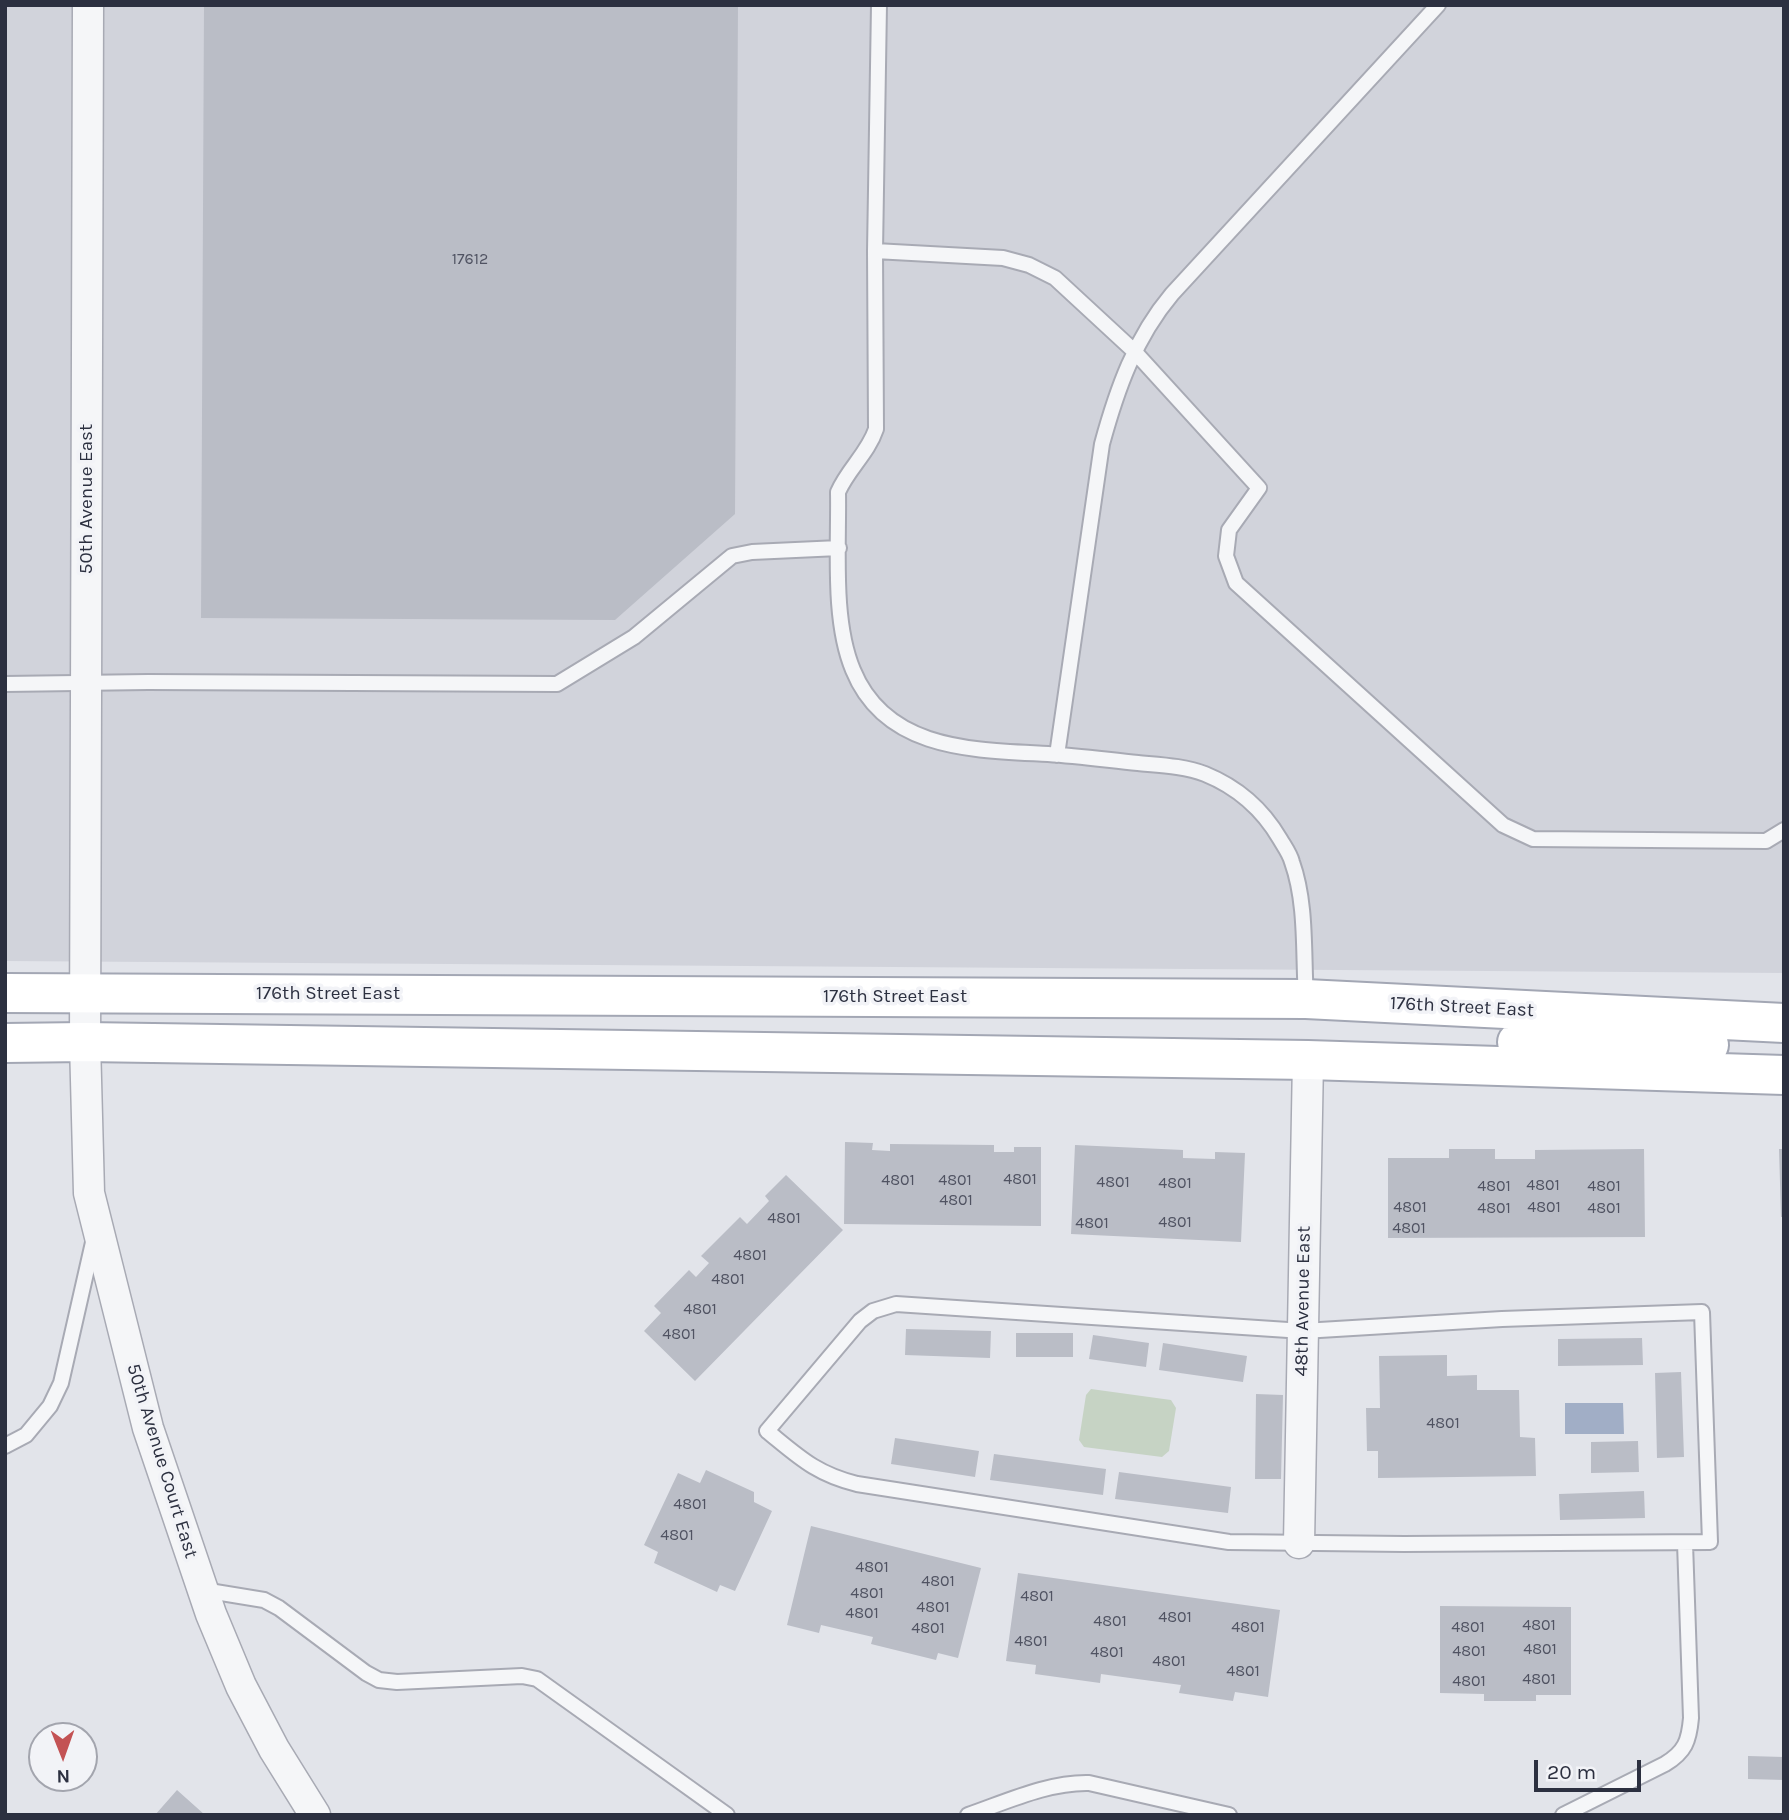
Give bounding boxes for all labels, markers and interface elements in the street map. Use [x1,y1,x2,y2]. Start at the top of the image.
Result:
house number: 17612 [452,249,488,269]
street label: 50th Avenue East [76,424,98,574]
street label: 176th Street East [256,983,400,1005]
street label: 176th Street East [823,986,967,1008]
street label: 176th Street East [1389,992,1535,1022]
house number: 4801 [1003,1169,1037,1189]
house number: 4801 [881,1170,915,1190]
house number: 4801 [938,1170,972,1190]
house number: 4801 [1096,1172,1130,1192]
house number: 4801 [1158,1173,1192,1193]
house number: 4801 [1526,1175,1560,1195]
house number: 4801 [1477,1176,1511,1196]
house number: 4801 [1587,1176,1621,1196]
house number: 4801 [939,1190,973,1210]
house number: 4801 [1393,1197,1427,1217]
house number: 4801 [1527,1197,1561,1217]
house number: 4801 [1477,1198,1511,1218]
house number: 4801 [1587,1198,1621,1218]
house number: 4801 [767,1208,801,1228]
house number: 4801 [1158,1212,1192,1232]
house number: 4801 [1075,1213,1109,1233]
house number: 4801 [1392,1218,1426,1238]
street label: 48th Avenue East [1290,1225,1316,1377]
house number: 4801 [733,1245,767,1265]
house number: 4801 [711,1269,745,1289]
house number: 4801 [683,1299,717,1319]
house number: 4801 [662,1324,696,1344]
street label: 50th Avenue Court East [121,1361,203,1561]
house number: 4801 [1426,1413,1460,1433]
house number: 4801 [673,1494,707,1514]
house number: 4801 [660,1525,694,1545]
house number: 4801 [855,1557,889,1577]
house number: 4801 [921,1571,955,1591]
house number: 4801 [850,1583,884,1603]
house number: 4801 [1020,1586,1054,1606]
house number: 4801 [916,1597,950,1617]
house number: 4801 [845,1603,879,1623]
house number: 4801 [1158,1607,1192,1627]
house number: 4801 [1093,1611,1127,1631]
house number: 4801 [1522,1615,1556,1635]
house number: 4801 [1231,1617,1265,1637]
house number: 4801 [1451,1617,1485,1637]
house number: 4801 [911,1618,945,1638]
house number: 4801 [1014,1631,1048,1651]
house number: 4801 [1523,1639,1557,1659]
house number: 4801 [1452,1641,1486,1661]
house number: 4801 [1090,1642,1124,1662]
house number: 4801 [1152,1651,1186,1671]
house number: 4801 [1226,1661,1260,1681]
house number: 4801 [1522,1669,1556,1689]
house number: 4801 [1452,1671,1486,1691]
north arrow [28,1722,98,1792]
scale bar [1537,1746,1644,1790]
text: 20 m [1547,1760,1596,1784]
text: N [56,1765,70,1787]

